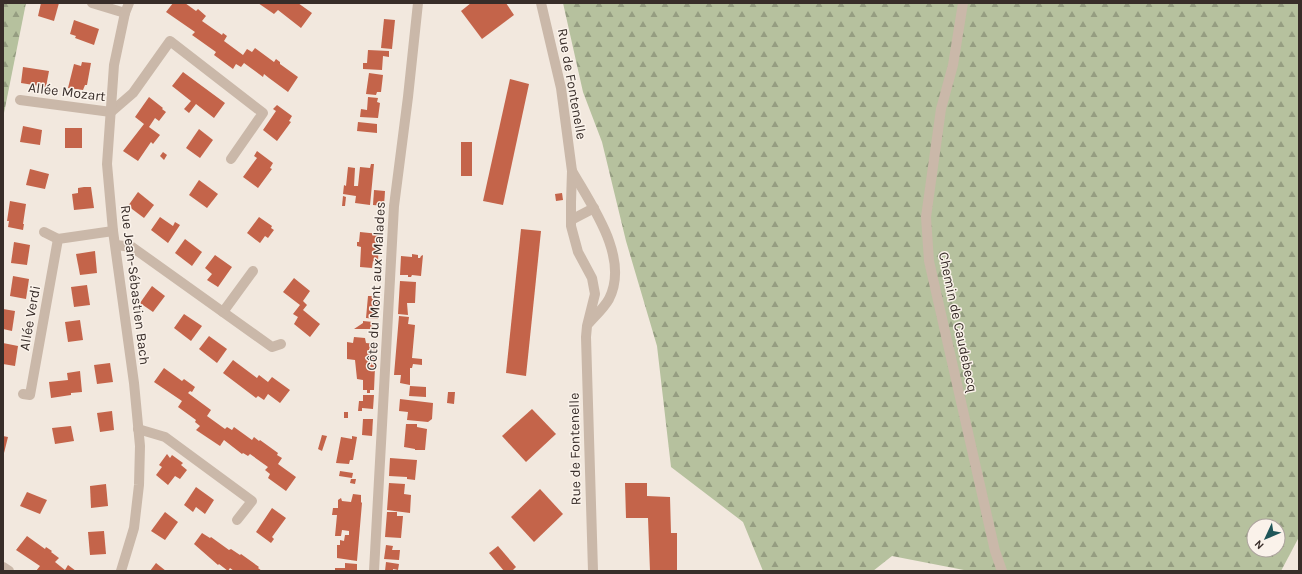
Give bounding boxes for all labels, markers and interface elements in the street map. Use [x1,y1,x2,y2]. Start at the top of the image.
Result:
street label: Rue de Fontenelle [554,27,590,141]
street label: Allée Mozart [27,79,107,105]
street label: Côte du Mont aux Malades [363,201,389,371]
street label: Rue Jean-Sébastien Bach [117,204,153,366]
street label: Chemin de Caudebecq [935,250,981,394]
street label: Allée Verdi [16,284,44,352]
street label: Rue de Fontenelle [566,393,584,505]
north arrow [1246,518,1286,558]
text: N [1252,537,1267,552]

